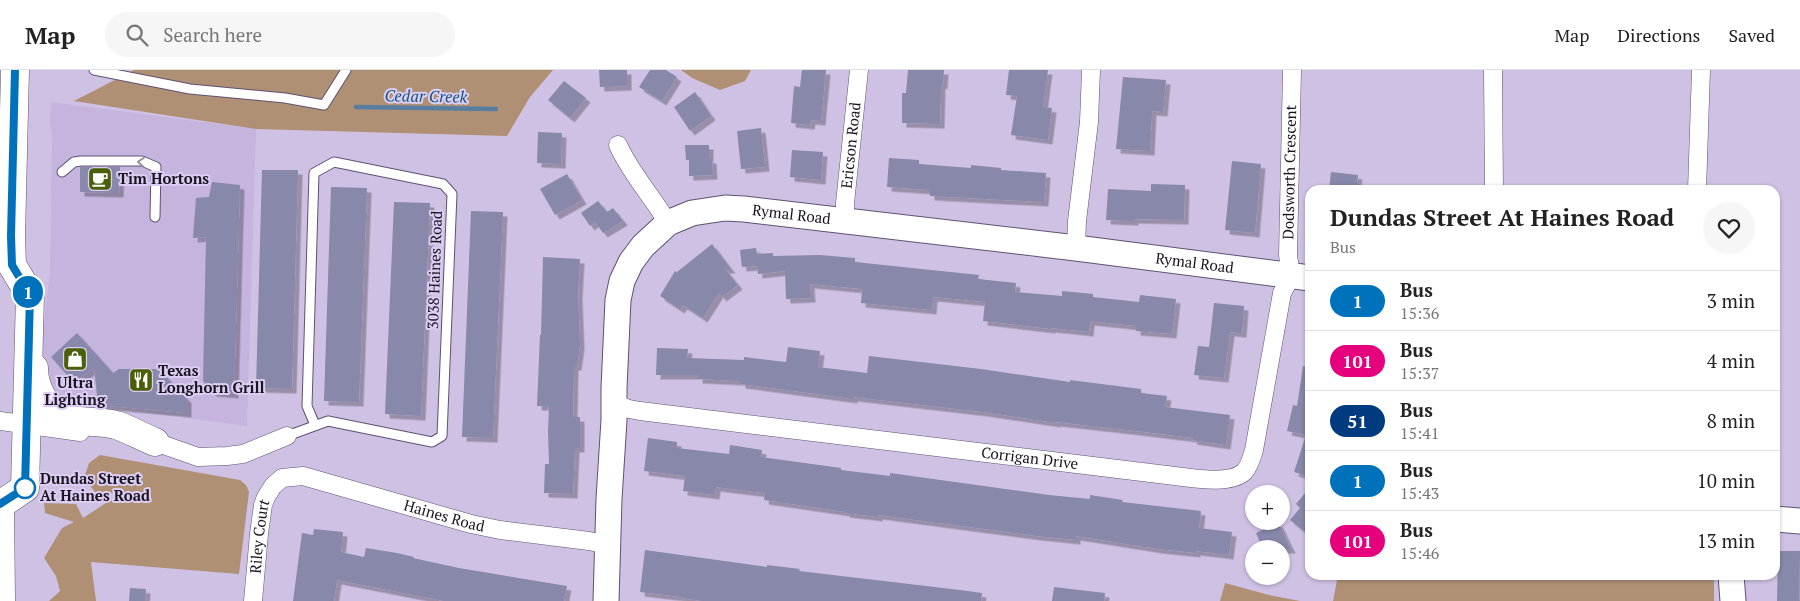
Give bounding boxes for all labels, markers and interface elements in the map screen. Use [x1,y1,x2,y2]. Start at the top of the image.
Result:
search box [105,12,455,57]
text: Map [25,19,75,51]
icon: search [123,21,151,49]
text: Search here [163,22,262,47]
text: Map [1554,23,1589,47]
text: Directions [1617,23,1700,47]
text: Saved [1728,23,1775,47]
water label: Cedar Creek [384,84,468,108]
street label: Ericson Road [836,101,865,189]
street label: Dodsworth Crescent [1277,104,1300,240]
one-way arrow [137,157,145,168]
cafe icon: Tim Hortons [87,166,113,192]
place label: Tim Hortons [118,168,209,188]
street label: Rymal Road [751,199,832,228]
text: Dundas Street At Haines Road [1330,201,1674,233]
button: heart [1703,202,1755,254]
street label: 3038 Haines Road [422,210,446,330]
text: Bus [1330,236,1356,258]
street label: Rymal Road [1154,247,1235,277]
line badge: 1 [12,276,44,308]
text: Bus [1400,277,1433,302]
text: 1 [23,280,33,304]
text: 3 min [1707,288,1755,313]
text: 1 [1352,289,1363,313]
text: 15:36 [1400,302,1439,324]
text: Bus [1400,337,1433,362]
shop icon: Ultra Lighting [62,346,88,372]
text: 4 min [1707,348,1755,373]
text: 101 [1342,349,1373,373]
place label: Texas Longhorn Grill [158,360,265,397]
text: 15:37 [1400,362,1439,384]
restaurant icon: Texas Longhorn Grill [128,367,154,393]
place label: Ultra Lighting [45,372,106,409]
text: Bus [1400,397,1433,422]
text: 8 min [1707,408,1755,433]
text: 51 [1347,409,1368,433]
text: 15:41 [1400,422,1439,444]
street label: Corrigan Drive [980,442,1080,473]
text: Bus [1400,457,1433,482]
place label: Dundas Street At Haines Road [40,468,150,505]
text: 10 min [1697,468,1755,493]
text: 1 [1352,469,1363,493]
marker: Dundas Street At Haines Road [14,477,36,499]
text: 15:43 [1400,482,1439,504]
map controls [1245,485,1290,585]
button: + [1245,485,1290,530]
street label: Haines Road [402,494,487,536]
street label: Riley Court [245,495,274,574]
text: Bus [1400,517,1433,542]
text: 13 min [1697,528,1755,553]
text: 101 [1342,529,1373,553]
button: − [1245,540,1290,585]
text: 15:46 [1400,542,1439,564]

